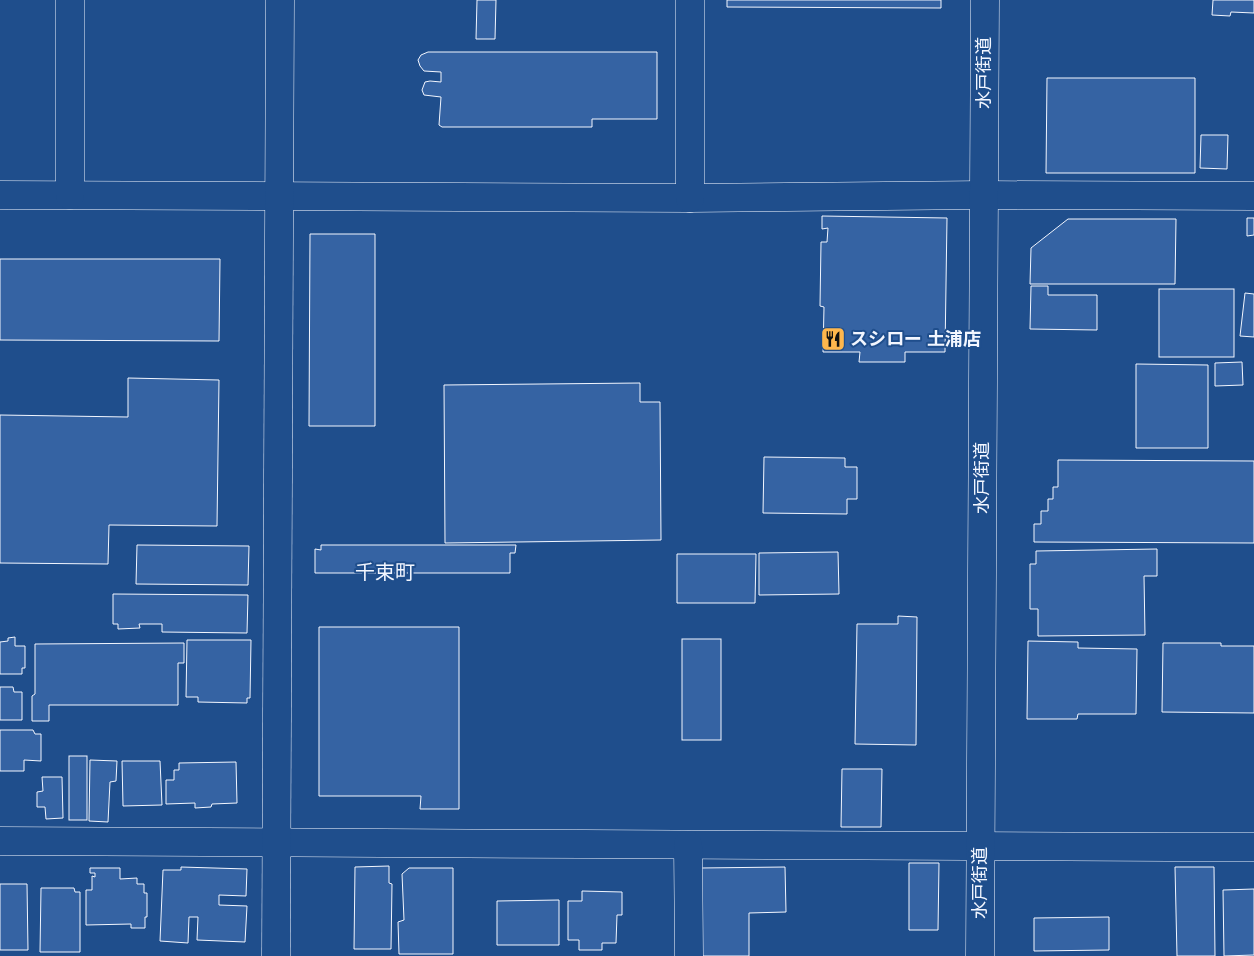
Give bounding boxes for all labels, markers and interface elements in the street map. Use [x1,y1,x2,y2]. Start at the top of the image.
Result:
street label: 水戸街道 [974,37,994,109]
restaurant icon: スシロー 土浦店 [820,326,846,352]
place label: スシロー 土浦店 [850,329,981,349]
street label: 水戸街道 [972,442,992,514]
district label: 千束町 [355,561,415,583]
street label: 水戸街道 [970,847,990,919]

